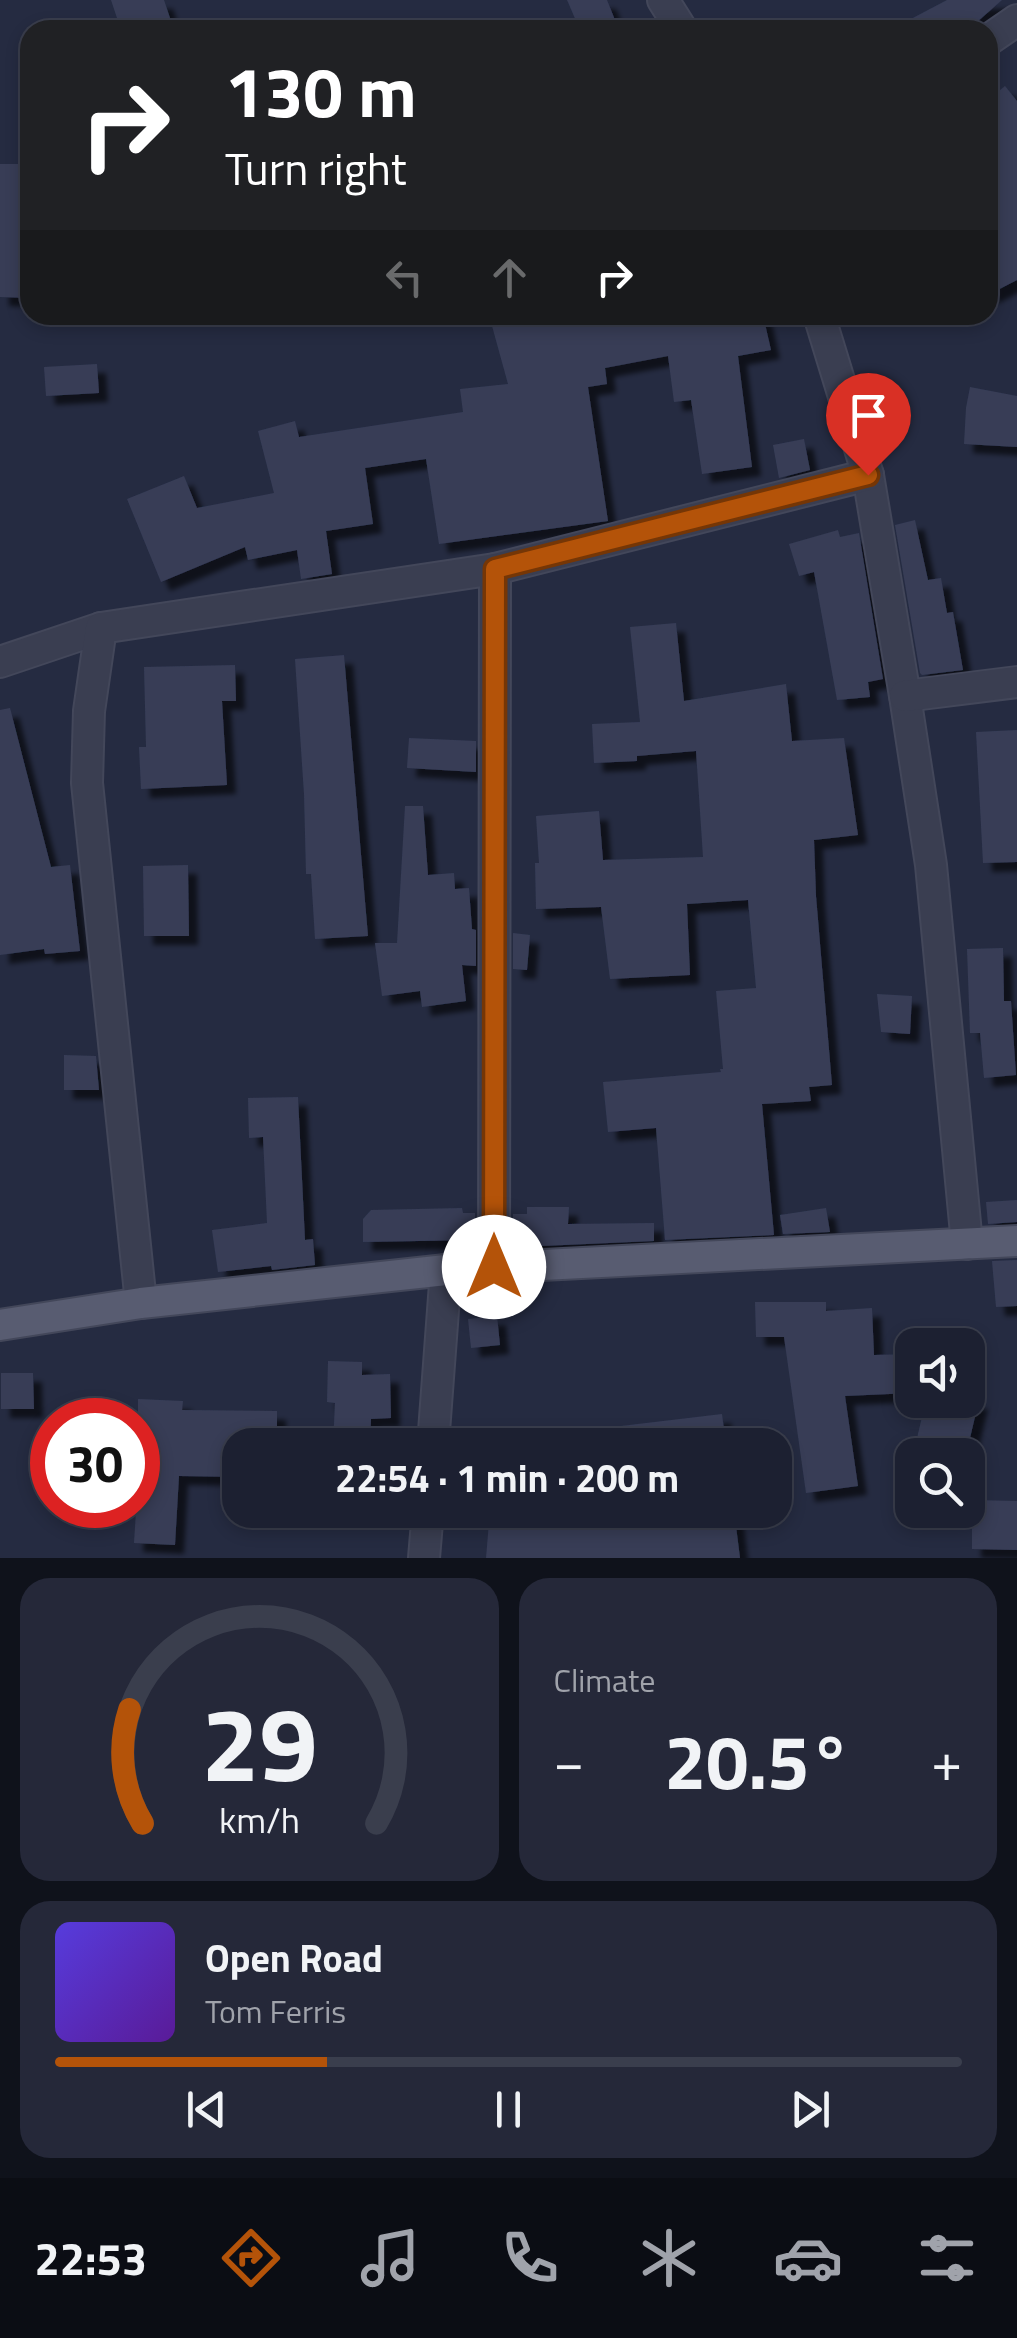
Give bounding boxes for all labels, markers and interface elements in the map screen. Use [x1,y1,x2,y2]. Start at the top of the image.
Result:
text: 130 m [225,38,417,144]
icon: right [60,60,190,190]
text: Turn right [225,134,407,202]
icon: left [377,250,432,305]
icon: ahead [482,250,537,305]
icon: right [587,250,642,305]
pin [826,373,911,476]
icon: arrive [841,388,896,443]
position arrow [442,1215,546,1319]
map controls [895,1328,985,1528]
button: sound [895,1328,985,1418]
speed limit sign: 30 [30,1398,160,1528]
button: search [895,1438,985,1528]
text: 22:54 · 1 min · 200 m [335,1449,679,1507]
text: Climate [554,1656,655,1704]
text: 29 [201,1663,317,1821]
text: 20.5° [664,1704,851,1818]
text: − [554,1719,584,1802]
text: + [931,1719,962,1802]
text: km/h [219,1792,300,1847]
text: Open Road [205,1929,383,1987]
text: Tom Ferris [205,1987,346,2035]
icon: previous [179,2082,234,2137]
icon: pause [481,2082,536,2137]
icon: next [783,2082,838,2137]
icon: directions [216,2223,286,2293]
icon: music [355,2223,425,2293]
icon: phone [495,2223,565,2293]
icon: climate [634,2223,704,2293]
icon: car [773,2223,843,2293]
icon: filters [912,2223,982,2293]
text: 22:53 [35,2224,147,2292]

